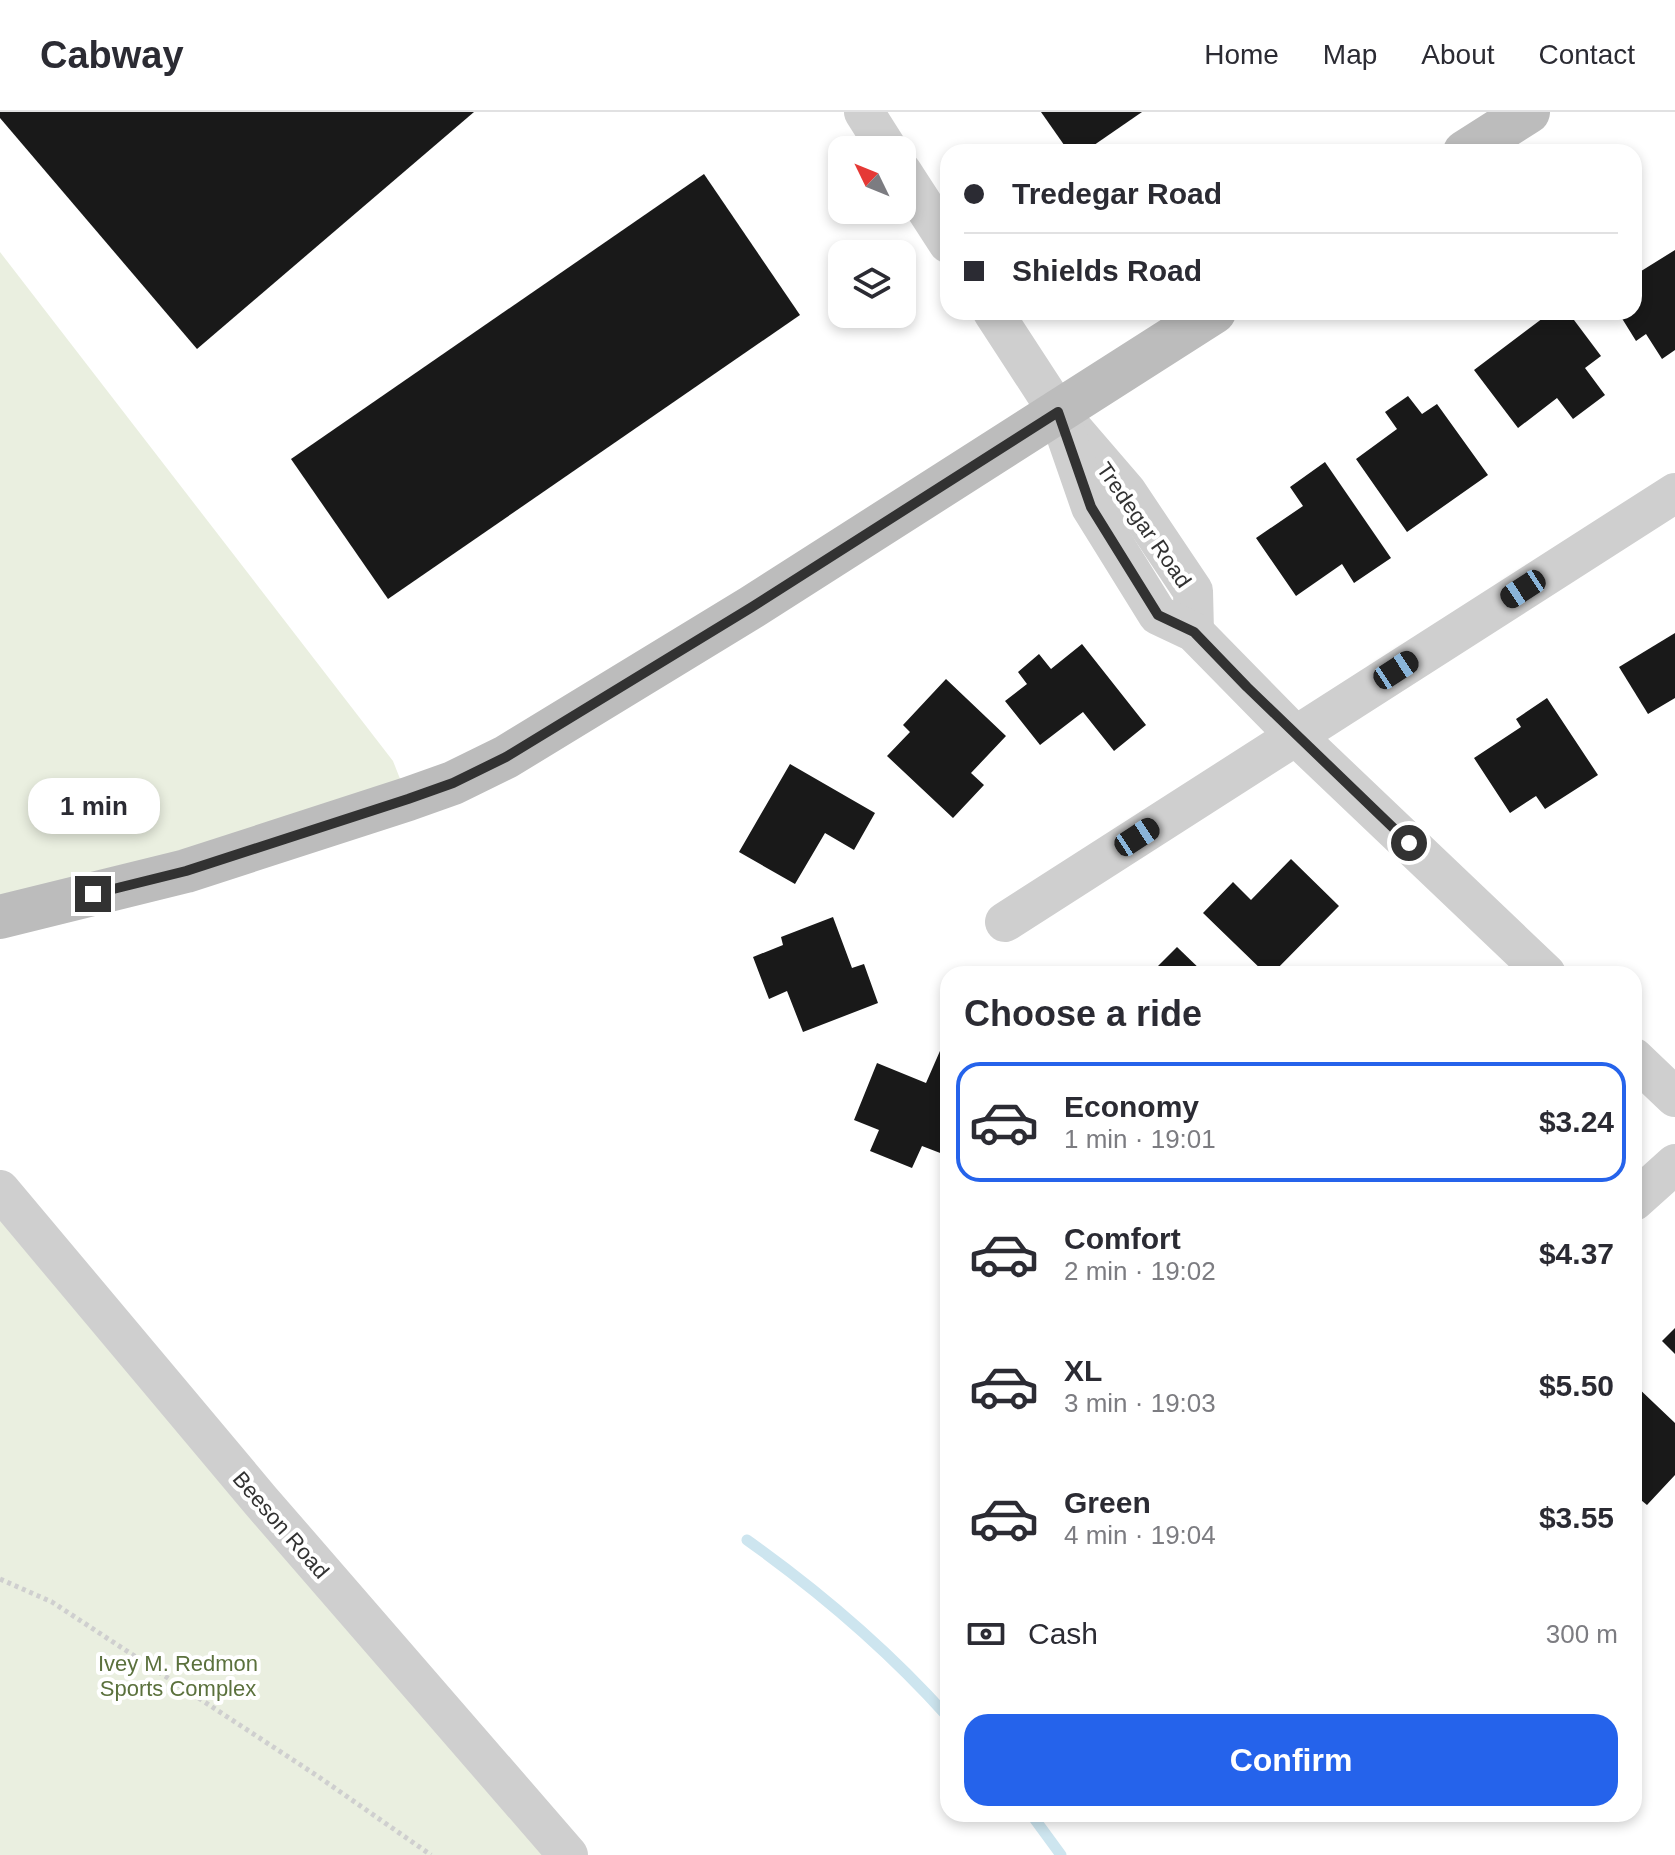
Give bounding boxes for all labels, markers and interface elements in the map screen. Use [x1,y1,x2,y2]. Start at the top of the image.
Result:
text: Cabway [40,34,184,76]
text: Home [1204,39,1279,70]
text: Map [1323,39,1377,70]
text: About [1421,39,1495,70]
text: Contact [1539,39,1635,70]
north arrow [828,136,916,224]
map controls [828,136,916,328]
text: Tredegar Road [1012,177,1222,210]
button: layers [828,240,916,328]
text: Shields Road [1012,254,1202,287]
street label: Tredegar Road [1092,458,1196,592]
car [1496,566,1550,612]
car [1369,647,1423,693]
callout: 1 min [27,778,159,834]
text: 1 min [60,791,128,821]
car [1110,814,1164,860]
route start [1391,825,1427,861]
route end [75,876,111,912]
text: Choose a ride [964,993,1202,1034]
icon: car [968,1086,1040,1158]
text: Economy [1064,1090,1199,1123]
text: $3.24 [1539,1105,1614,1138]
text: 1 min · 19:01 [1064,1124,1216,1154]
icon: car [968,1218,1040,1290]
text: Comfort [1064,1222,1181,1255]
text: $4.37 [1539,1237,1614,1270]
text: 2 min · 19:02 [1064,1256,1216,1286]
icon: car [968,1350,1040,1422]
text: XL [1064,1354,1102,1387]
text: $5.50 [1539,1369,1614,1402]
text: 3 min · 19:03 [1064,1388,1216,1418]
street label: Beeson Road [228,1466,334,1584]
icon: car [968,1482,1040,1554]
text: Green [1064,1486,1151,1519]
text: $3.55 [1539,1501,1614,1534]
text: 4 min · 19:04 [1064,1520,1216,1550]
icon: cash [964,1612,1008,1656]
text: Cash [1028,1617,1098,1650]
text: 300 m [1546,1619,1618,1649]
park label: Ivey M. Redmon Sports Complex [98,1651,258,1701]
button: Confirm [964,1714,1618,1806]

